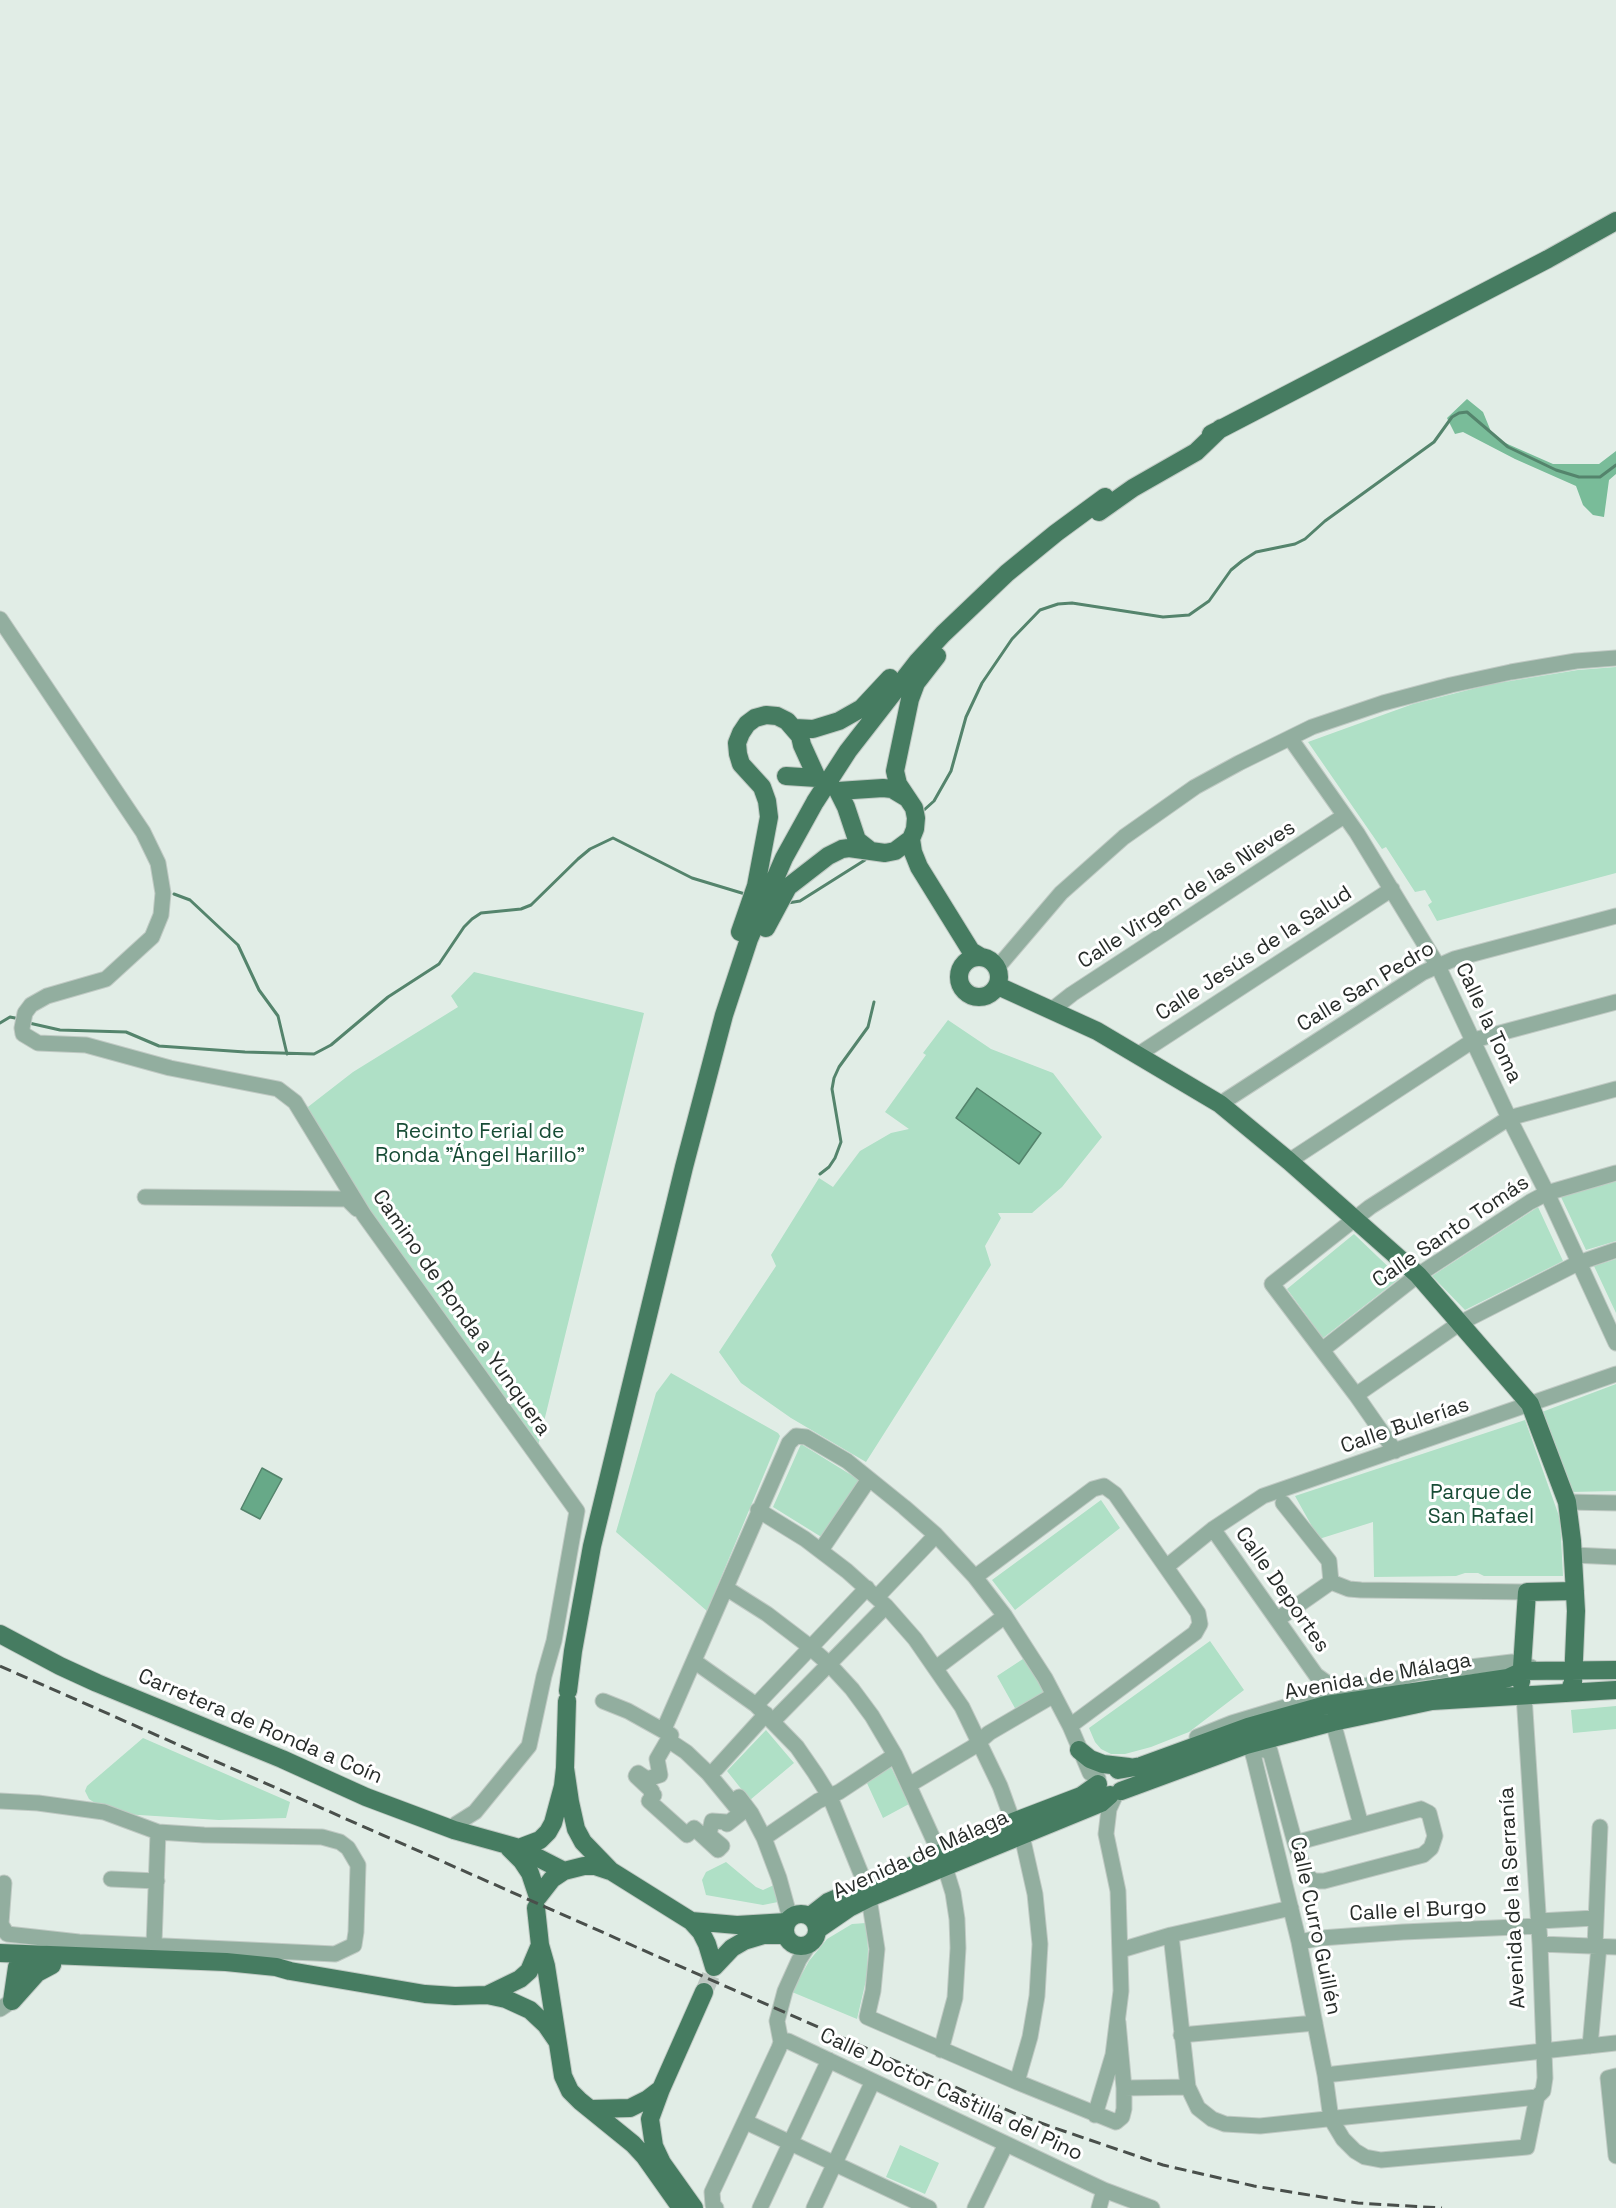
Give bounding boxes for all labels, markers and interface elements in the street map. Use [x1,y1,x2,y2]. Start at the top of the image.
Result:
street label: Calle Virgen de las Nieves [1074,815,1300,975]
street label: Calle Jesús de la Salud [1151,881,1357,1027]
street label: Calle San Pedro [1293,936,1439,1038]
street label: Calle la Toma [1449,959,1527,1087]
park label: Recinto Ferial de Ronda "Ángel Harillo" [375,1119,585,1169]
street label: Calle Santo Tomás [1368,1170,1534,1294]
street label: Camino de Ronda a Yunquera [366,1185,556,1441]
street label: Calle Bulerías [1337,1392,1473,1460]
park label: Parque de San Rafael [1428,1480,1534,1530]
street label: Calle Deportes [1229,1522,1335,1658]
street label: Avenida de Málaga [1283,1648,1473,1706]
street label: Carretera de Ronda a Coín [134,1664,386,1790]
street label: Avenida de la Serranía [1495,1786,1531,2010]
street label: Avenida de Málaga [829,1805,1013,1905]
street label: Calle Curro Guillén [1284,1835,1346,2017]
street label: Calle el Burgo [1349,1895,1487,1927]
street label: Calle Doctor Castilla del Pino [815,2023,1087,2167]

